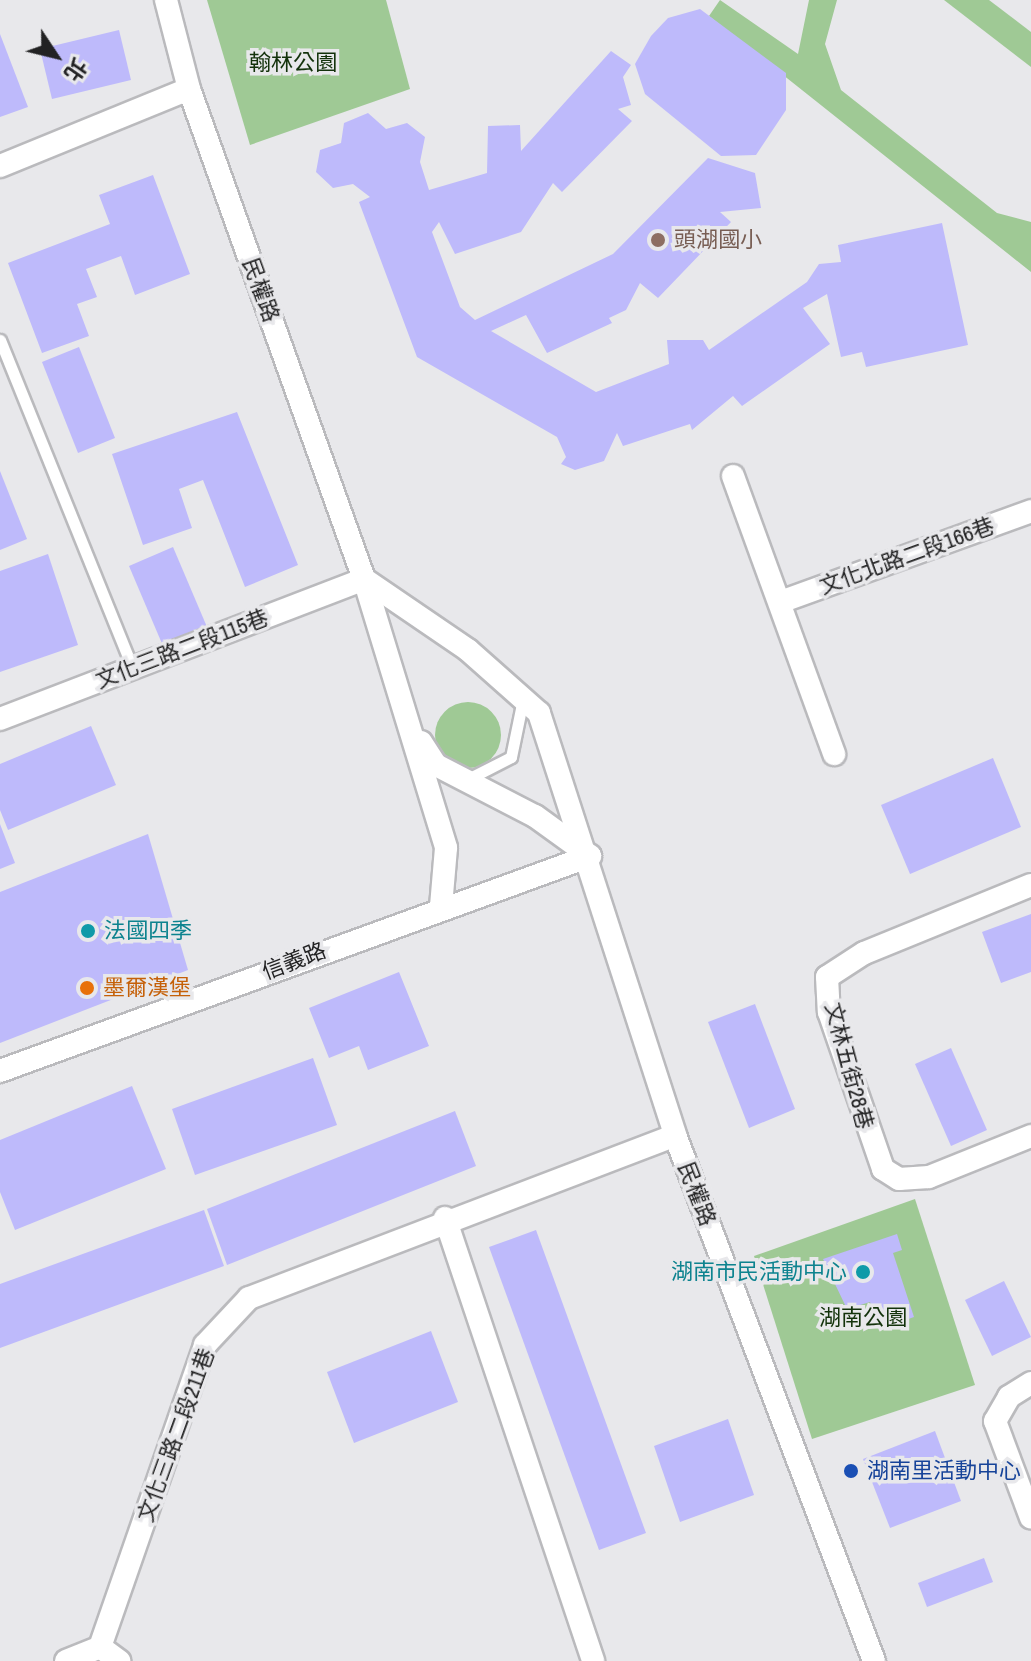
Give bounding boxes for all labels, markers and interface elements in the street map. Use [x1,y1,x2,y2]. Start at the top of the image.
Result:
north arrow [16,16,96,96]
park label: 翰林公園 [249,50,337,76]
text: 北 [57,52,94,87]
place label: 頭湖國小 [674,227,762,253]
marker: 頭湖國小 [649,231,667,249]
street label: 民權路 [237,254,285,326]
street label: 文化北路二段166巷 [816,512,998,600]
street label: 文化三路二段115巷 [92,604,272,694]
place label: 法國四季 [104,918,192,944]
marker: 法國四季 [79,922,97,940]
street label: 信義路 [258,937,330,985]
place label: 墨爾漢堡 [103,975,191,1001]
marker: 墨爾漢堡 [78,979,96,997]
street label: 文林五街28巷 [819,1000,879,1132]
street label: 民權路 [673,1158,721,1230]
place label: 湖南市民活動中心 [671,1259,847,1285]
marker: 湖南市民活動中心 [854,1263,872,1281]
park label: 湖南公園 [819,1305,907,1331]
street label: 文化三路二段211巷 [132,1345,220,1525]
place label: 湖南里活動中心 [867,1458,1021,1484]
marker: 湖南里活動中心 [842,1462,860,1480]

